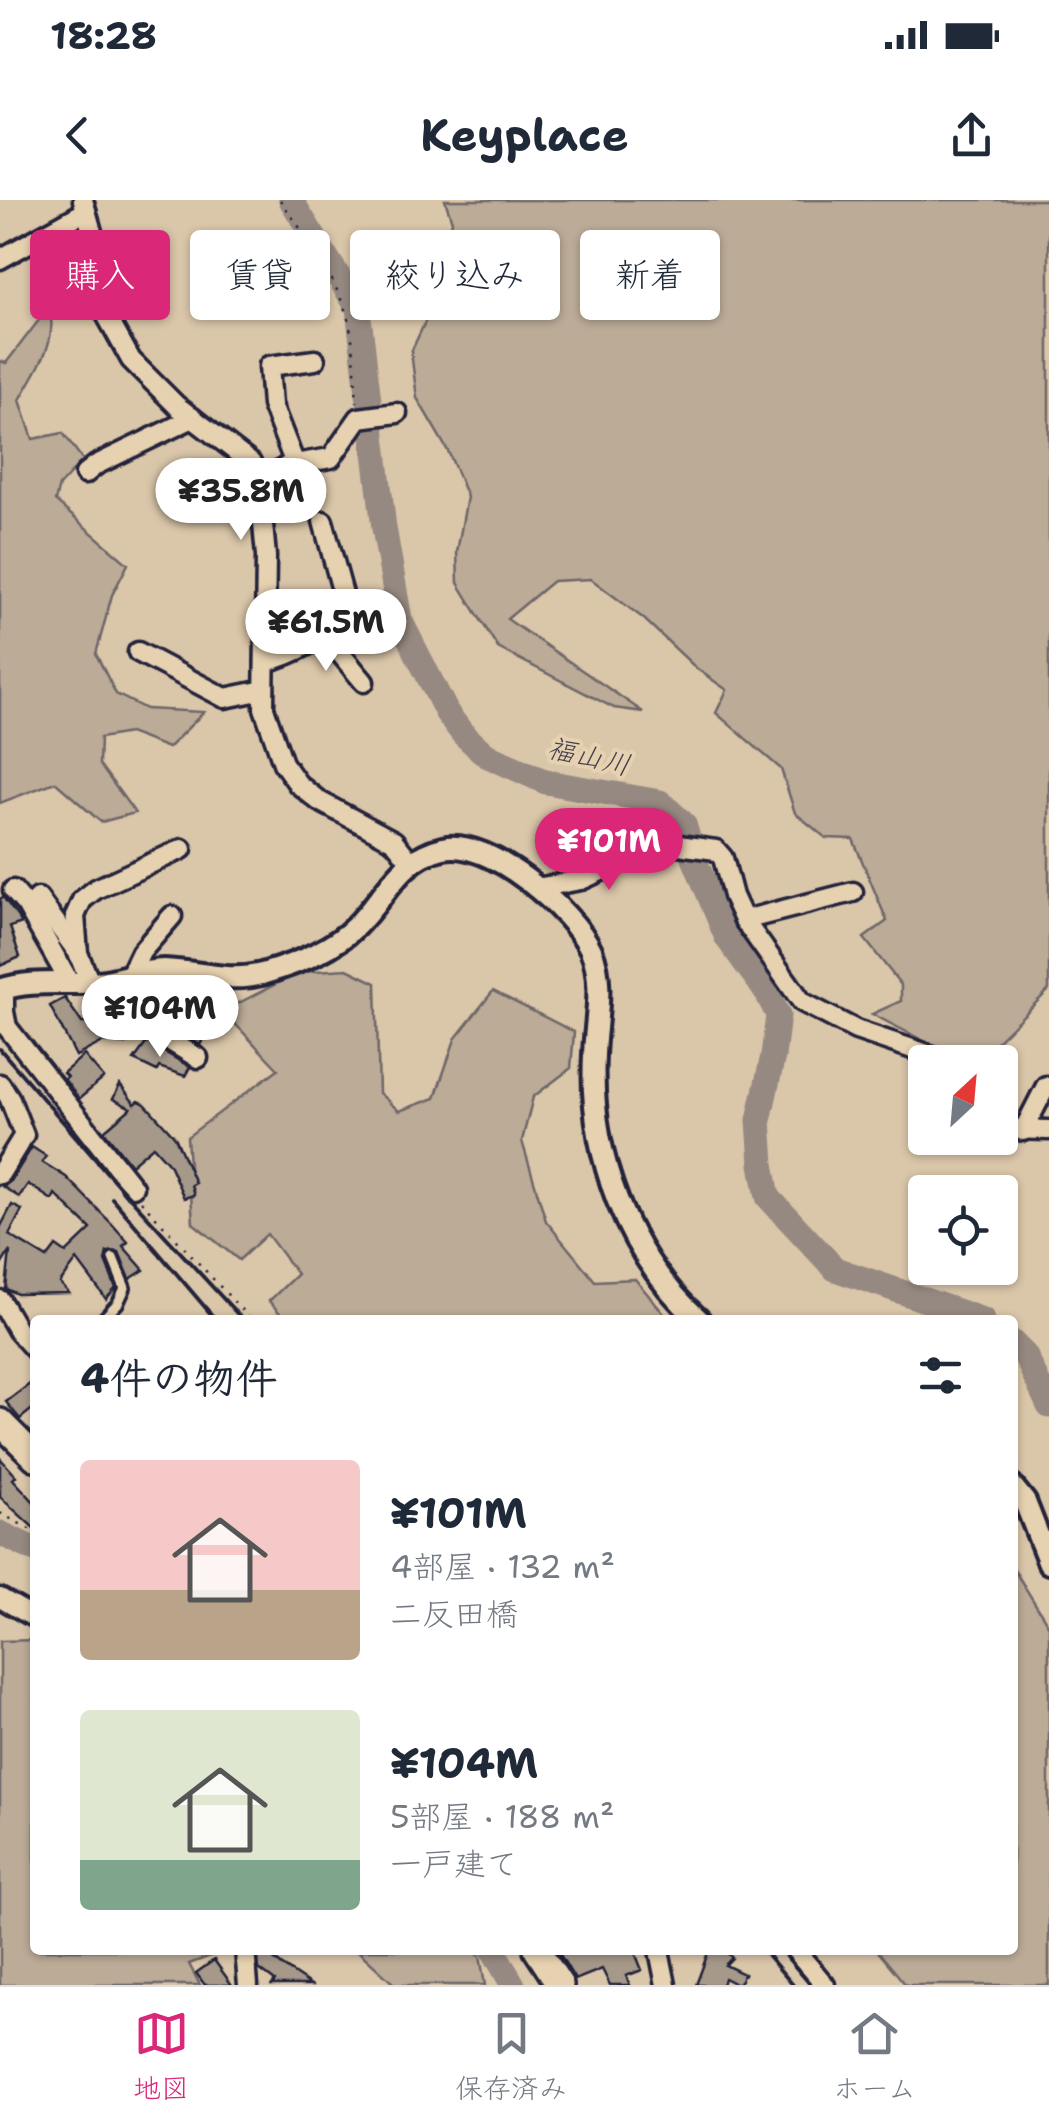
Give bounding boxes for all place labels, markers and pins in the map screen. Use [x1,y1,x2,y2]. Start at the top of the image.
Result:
pin: ¥35.8M [160,458,322,543]
pin: ¥61.5M [245,589,407,674]
pin: ¥101M [539,808,679,893]
pin: ¥104M [90,975,230,1060]

